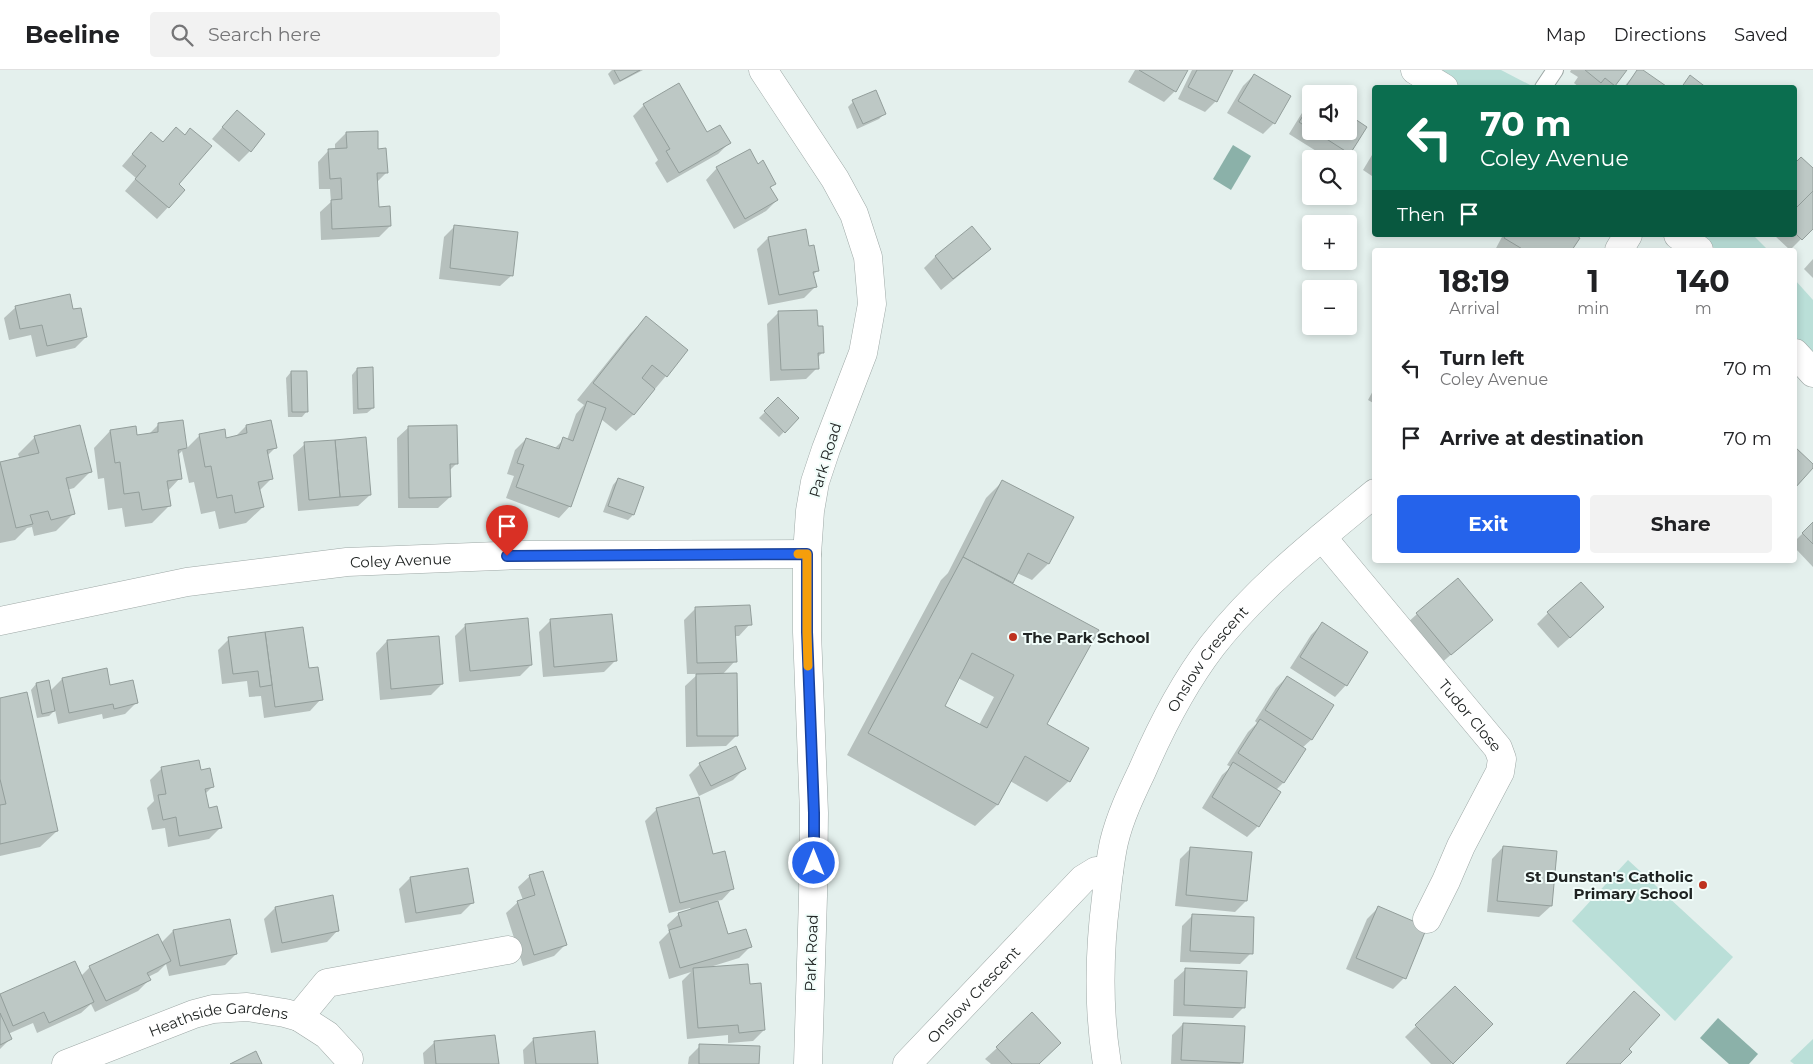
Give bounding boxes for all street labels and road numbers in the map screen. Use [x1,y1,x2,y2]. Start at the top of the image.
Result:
street label: Park Road [805,420,845,500]
street label: Coley Avenue [350,548,452,571]
street label: Onslow Crescent [1163,602,1252,715]
street label: Tudor Close [1435,675,1506,755]
street label: Park Road [800,914,822,992]
street label: Onslow Crescent [923,942,1024,1047]
street label: Heathside Gardens [146,997,290,1040]

